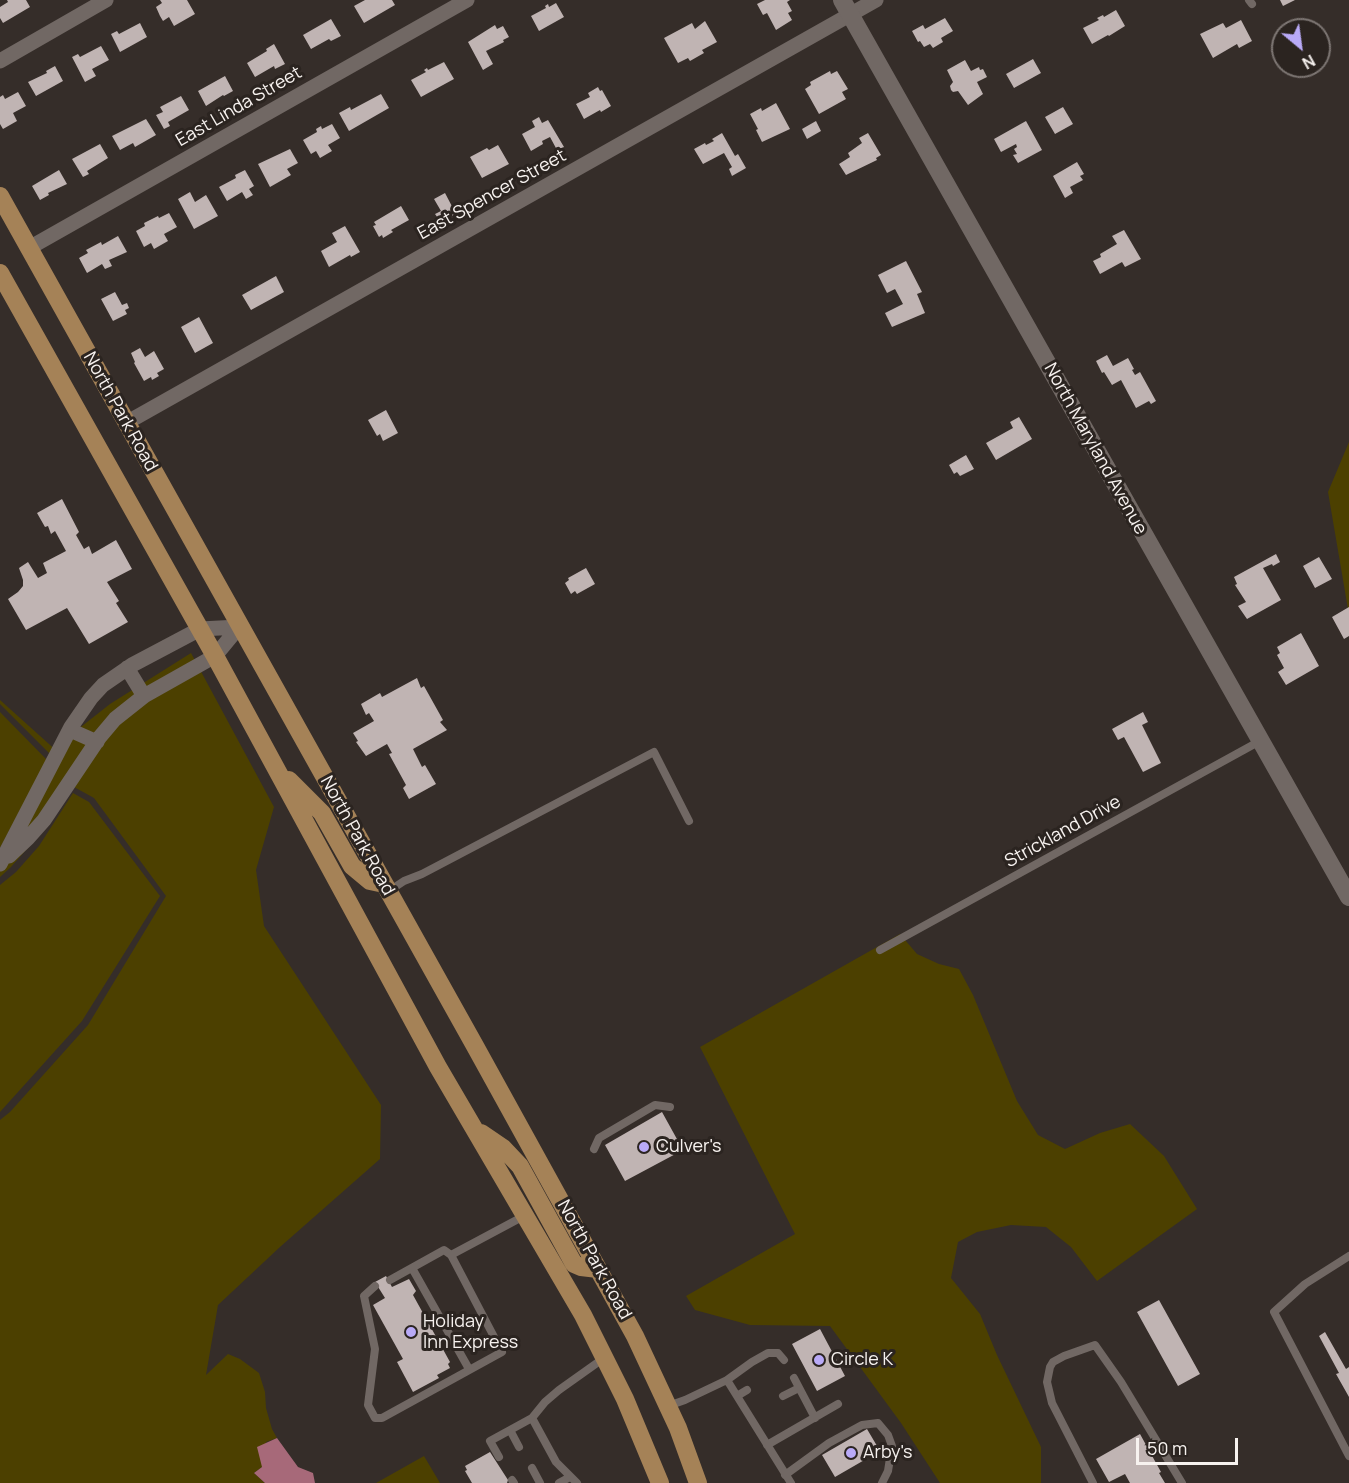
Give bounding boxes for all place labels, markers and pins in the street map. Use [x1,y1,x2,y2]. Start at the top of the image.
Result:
place label: Culver's [656,1136,721,1158]
marker: Culver's [637,1140,651,1154]
place label: Holiday Inn Express [423,1311,518,1354]
marker: Holiday Inn Express [404,1325,418,1339]
place label: Circle K [831,1349,893,1371]
marker: Circle K [812,1353,826,1367]
place label: Arby's [863,1442,912,1464]
marker: Arby's [844,1446,858,1460]

